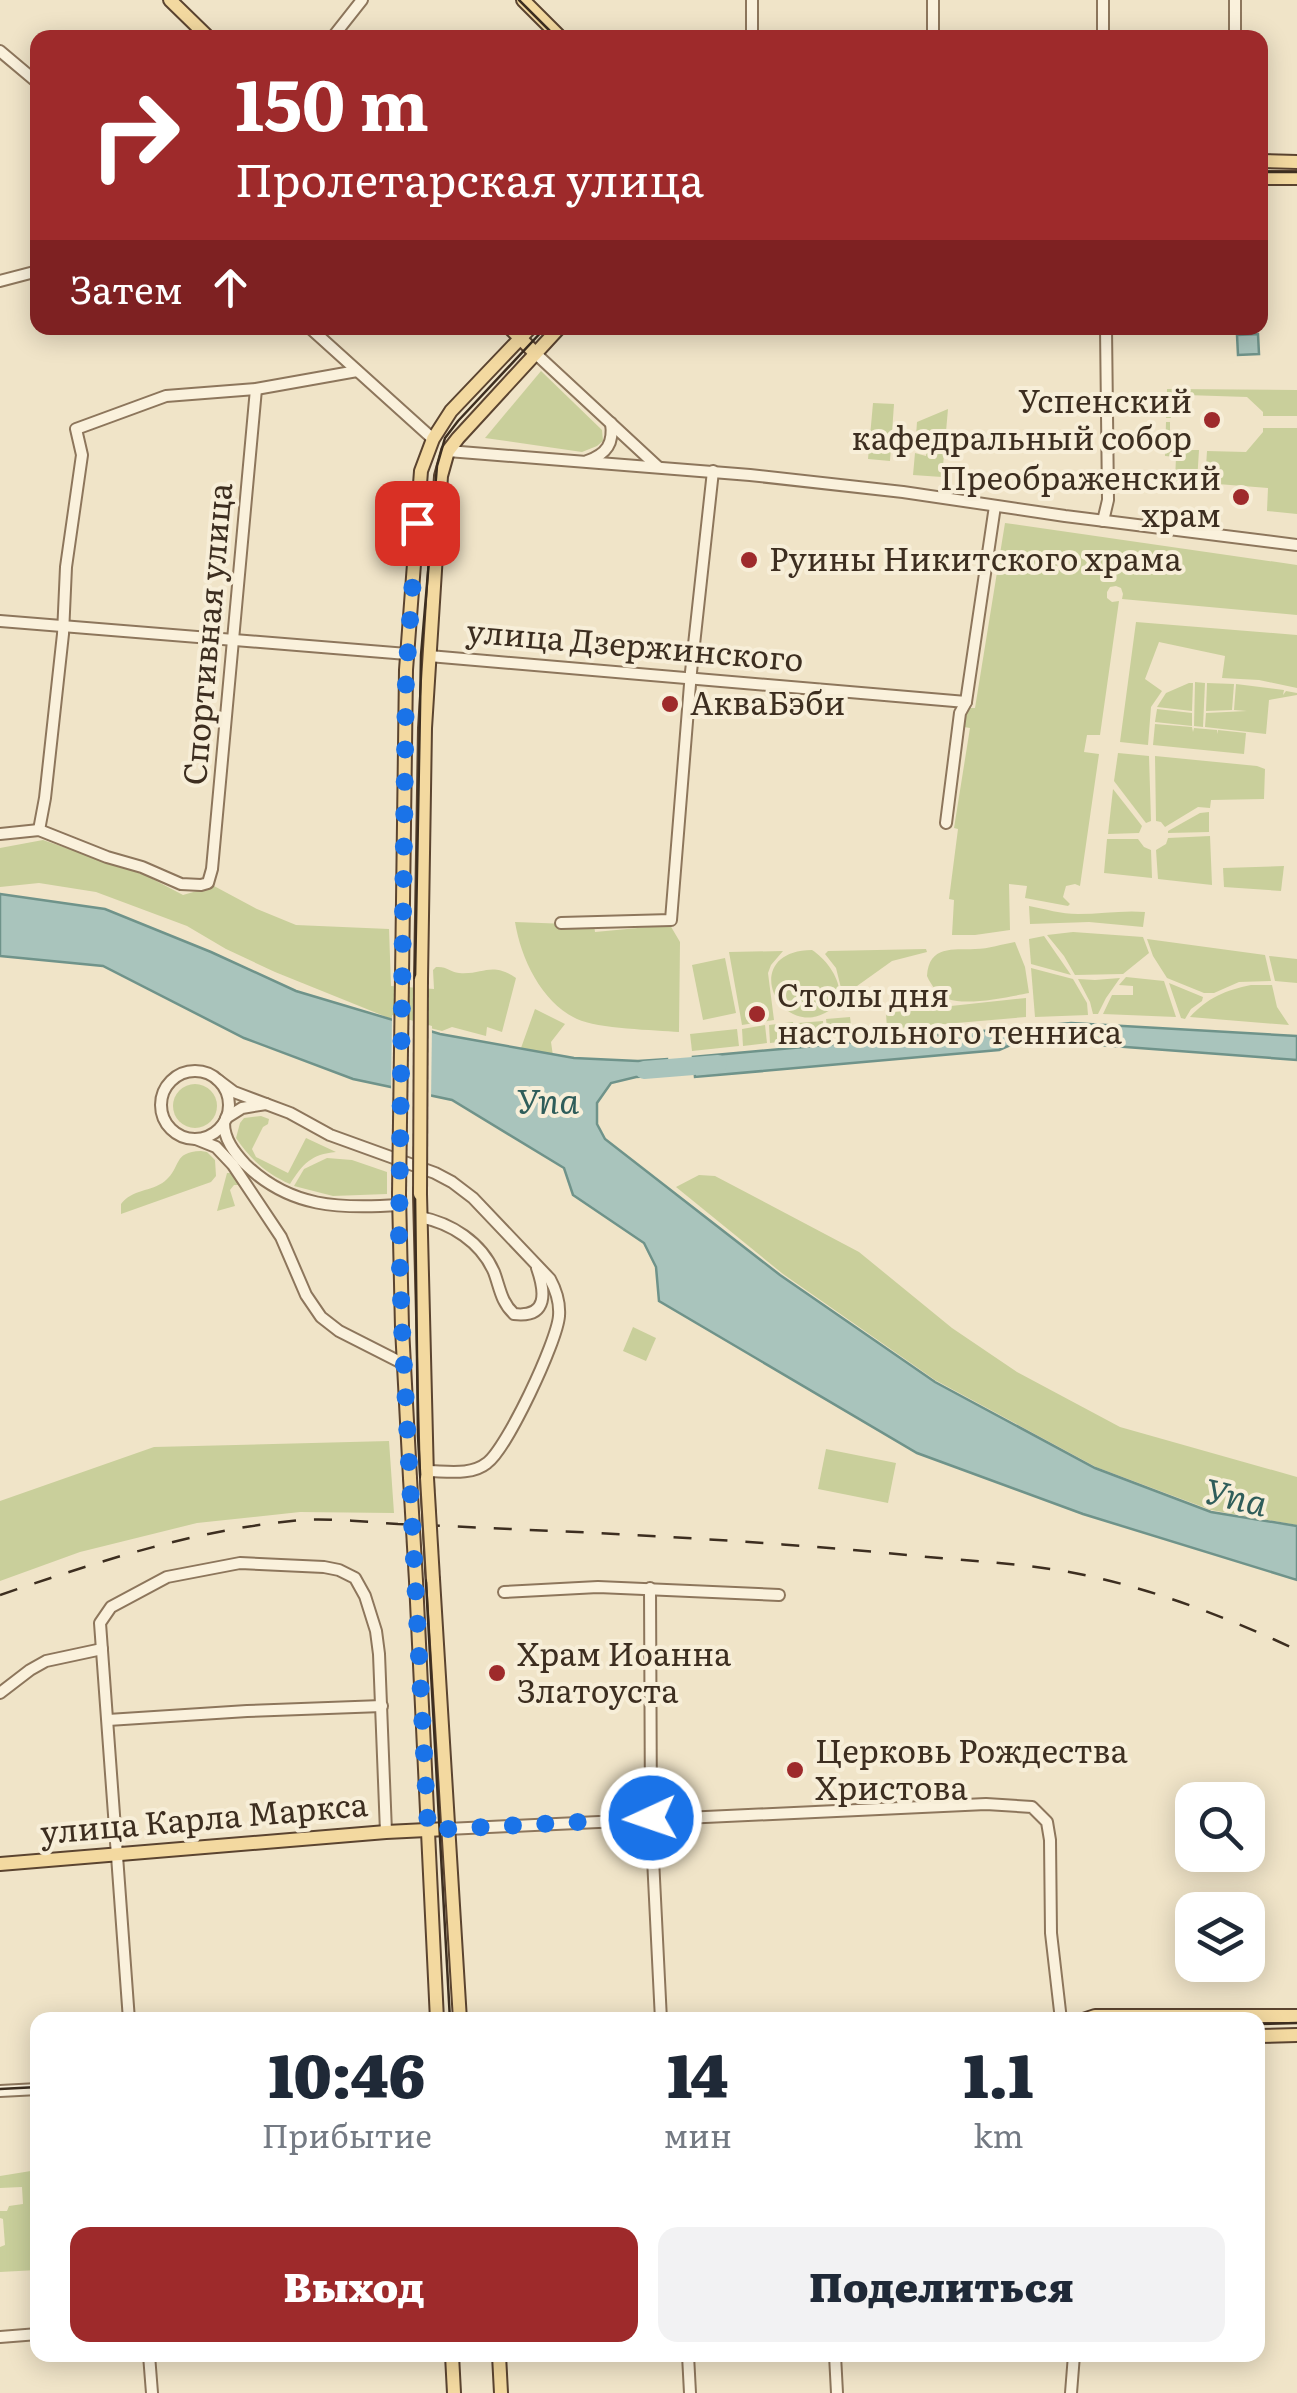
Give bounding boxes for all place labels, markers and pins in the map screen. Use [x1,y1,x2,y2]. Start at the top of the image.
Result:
place label: Успенский кафедральный собор [851,375,1192,460]
marker: Успенский кафедральный собор [1201,409,1223,431]
place label: Преображенский храм [940,452,1221,537]
pin [375,481,460,566]
marker: Преображенский храм [1230,486,1252,508]
place label: Руины Никитского храма [769,533,1182,581]
marker: Руины Никитского храма [738,549,760,571]
place label: АкваБэби [690,677,845,725]
marker: АкваБэби [659,693,681,715]
place label: Cтолы дня настольного тенниса [777,969,1123,1054]
marker: Cтолы дня настольного тенниса [746,1003,768,1025]
place label: Храм Иоанна Златоуста [517,1628,732,1713]
marker: Храм Иоанна Златоуста [486,1662,508,1684]
place label: Церковь Рождества Христова [815,1725,1129,1810]
marker: Церковь Рождества Христова [784,1759,806,1781]

